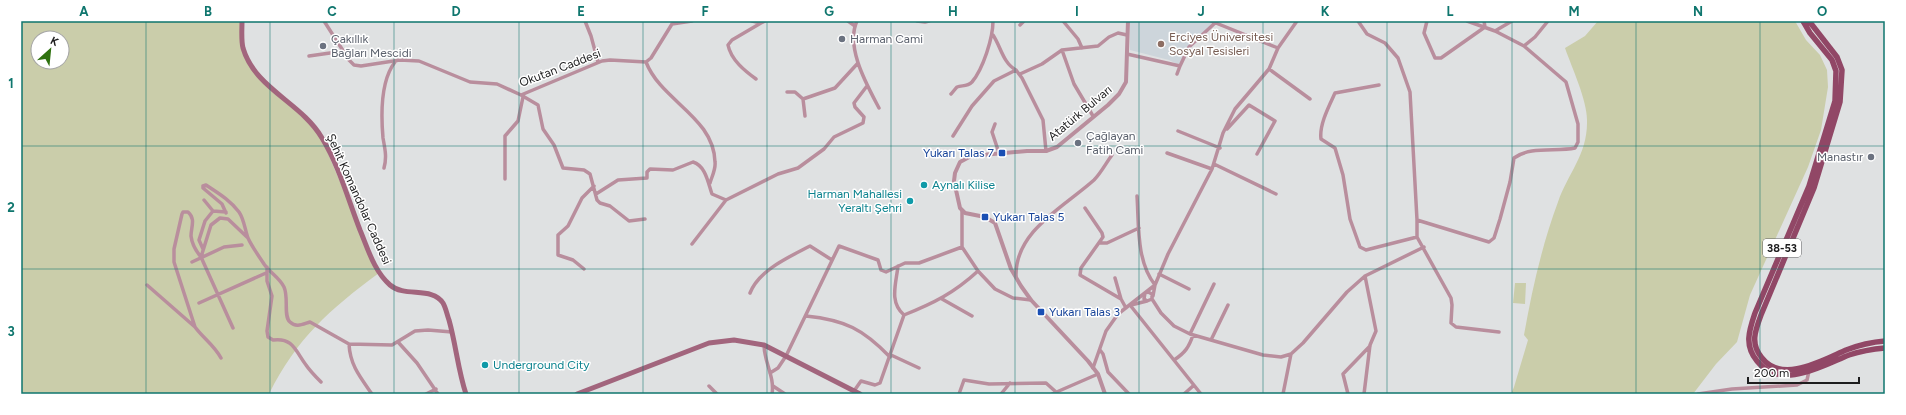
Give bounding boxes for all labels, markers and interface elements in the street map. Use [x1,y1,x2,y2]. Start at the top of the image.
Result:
text: A [79,4,89,19]
text: B [204,4,212,19]
text: C [327,4,337,19]
text: D [451,4,461,19]
text: E [577,4,585,19]
text: F [701,4,709,19]
text: G [824,4,834,19]
text: H [948,4,958,19]
text: I [1075,4,1079,19]
text: J [1197,4,1205,19]
text: K [1321,4,1330,19]
text: L [1447,4,1454,19]
text: M [1568,4,1580,19]
text: N [1693,4,1703,19]
text: O [1817,4,1827,19]
north arrow [30,30,70,70]
place label: Erciyes Üniversitesi Sosyal Tesisleri [1169,30,1273,58]
place label: Çakıllık Bağları Mescidi [331,32,411,60]
place label: Harman Cami [850,32,923,46]
text: K [48,34,61,49]
marker: Harman Cami [837,34,847,44]
marker: Erciyes Üniversitesi Sosyal Tesisleri [1156,39,1166,49]
marker: Çakıllık Bağları Mescidi [318,41,328,51]
street label: Okutan Caddesi [517,46,603,90]
text: 1 [8,76,14,91]
street label: Atatürk Bulvarı [1045,82,1115,144]
place label: Çağlayan Fatih Cami [1086,129,1143,157]
street label: Şehit Komandolar Caddesi [324,131,394,267]
marker: Çağlayan Fatih Cami [1073,138,1083,148]
place label: Yukarı Talas 7 [923,146,995,160]
marker: Yukarı Talas 7 [997,148,1007,158]
place label: Manastır [1817,150,1863,164]
marker: Manastır [1866,152,1876,162]
place label: Aynalı Kilise [932,178,996,192]
marker: Aynalı Kilise [919,180,929,190]
place label: Harman Mahallesi Yeraltı Şehri [808,187,902,215]
marker: Harman Mahallesi Yeraltı Şehri [905,196,915,206]
text: 2 [7,200,15,215]
place label: Yukarı Talas 5 [993,210,1065,224]
marker: Yukarı Talas 5 [980,212,990,222]
road number: 38-53 [1763,239,1801,257]
place label: Yukarı Talas 3 [1049,305,1120,319]
marker: Yukarı Talas 3 [1036,307,1046,317]
text: 3 [7,324,15,339]
place label: Underground City [493,358,590,372]
scale bar [1748,359,1859,385]
marker: Underground City [480,360,490,370]
text: 200 m [1754,366,1789,380]

